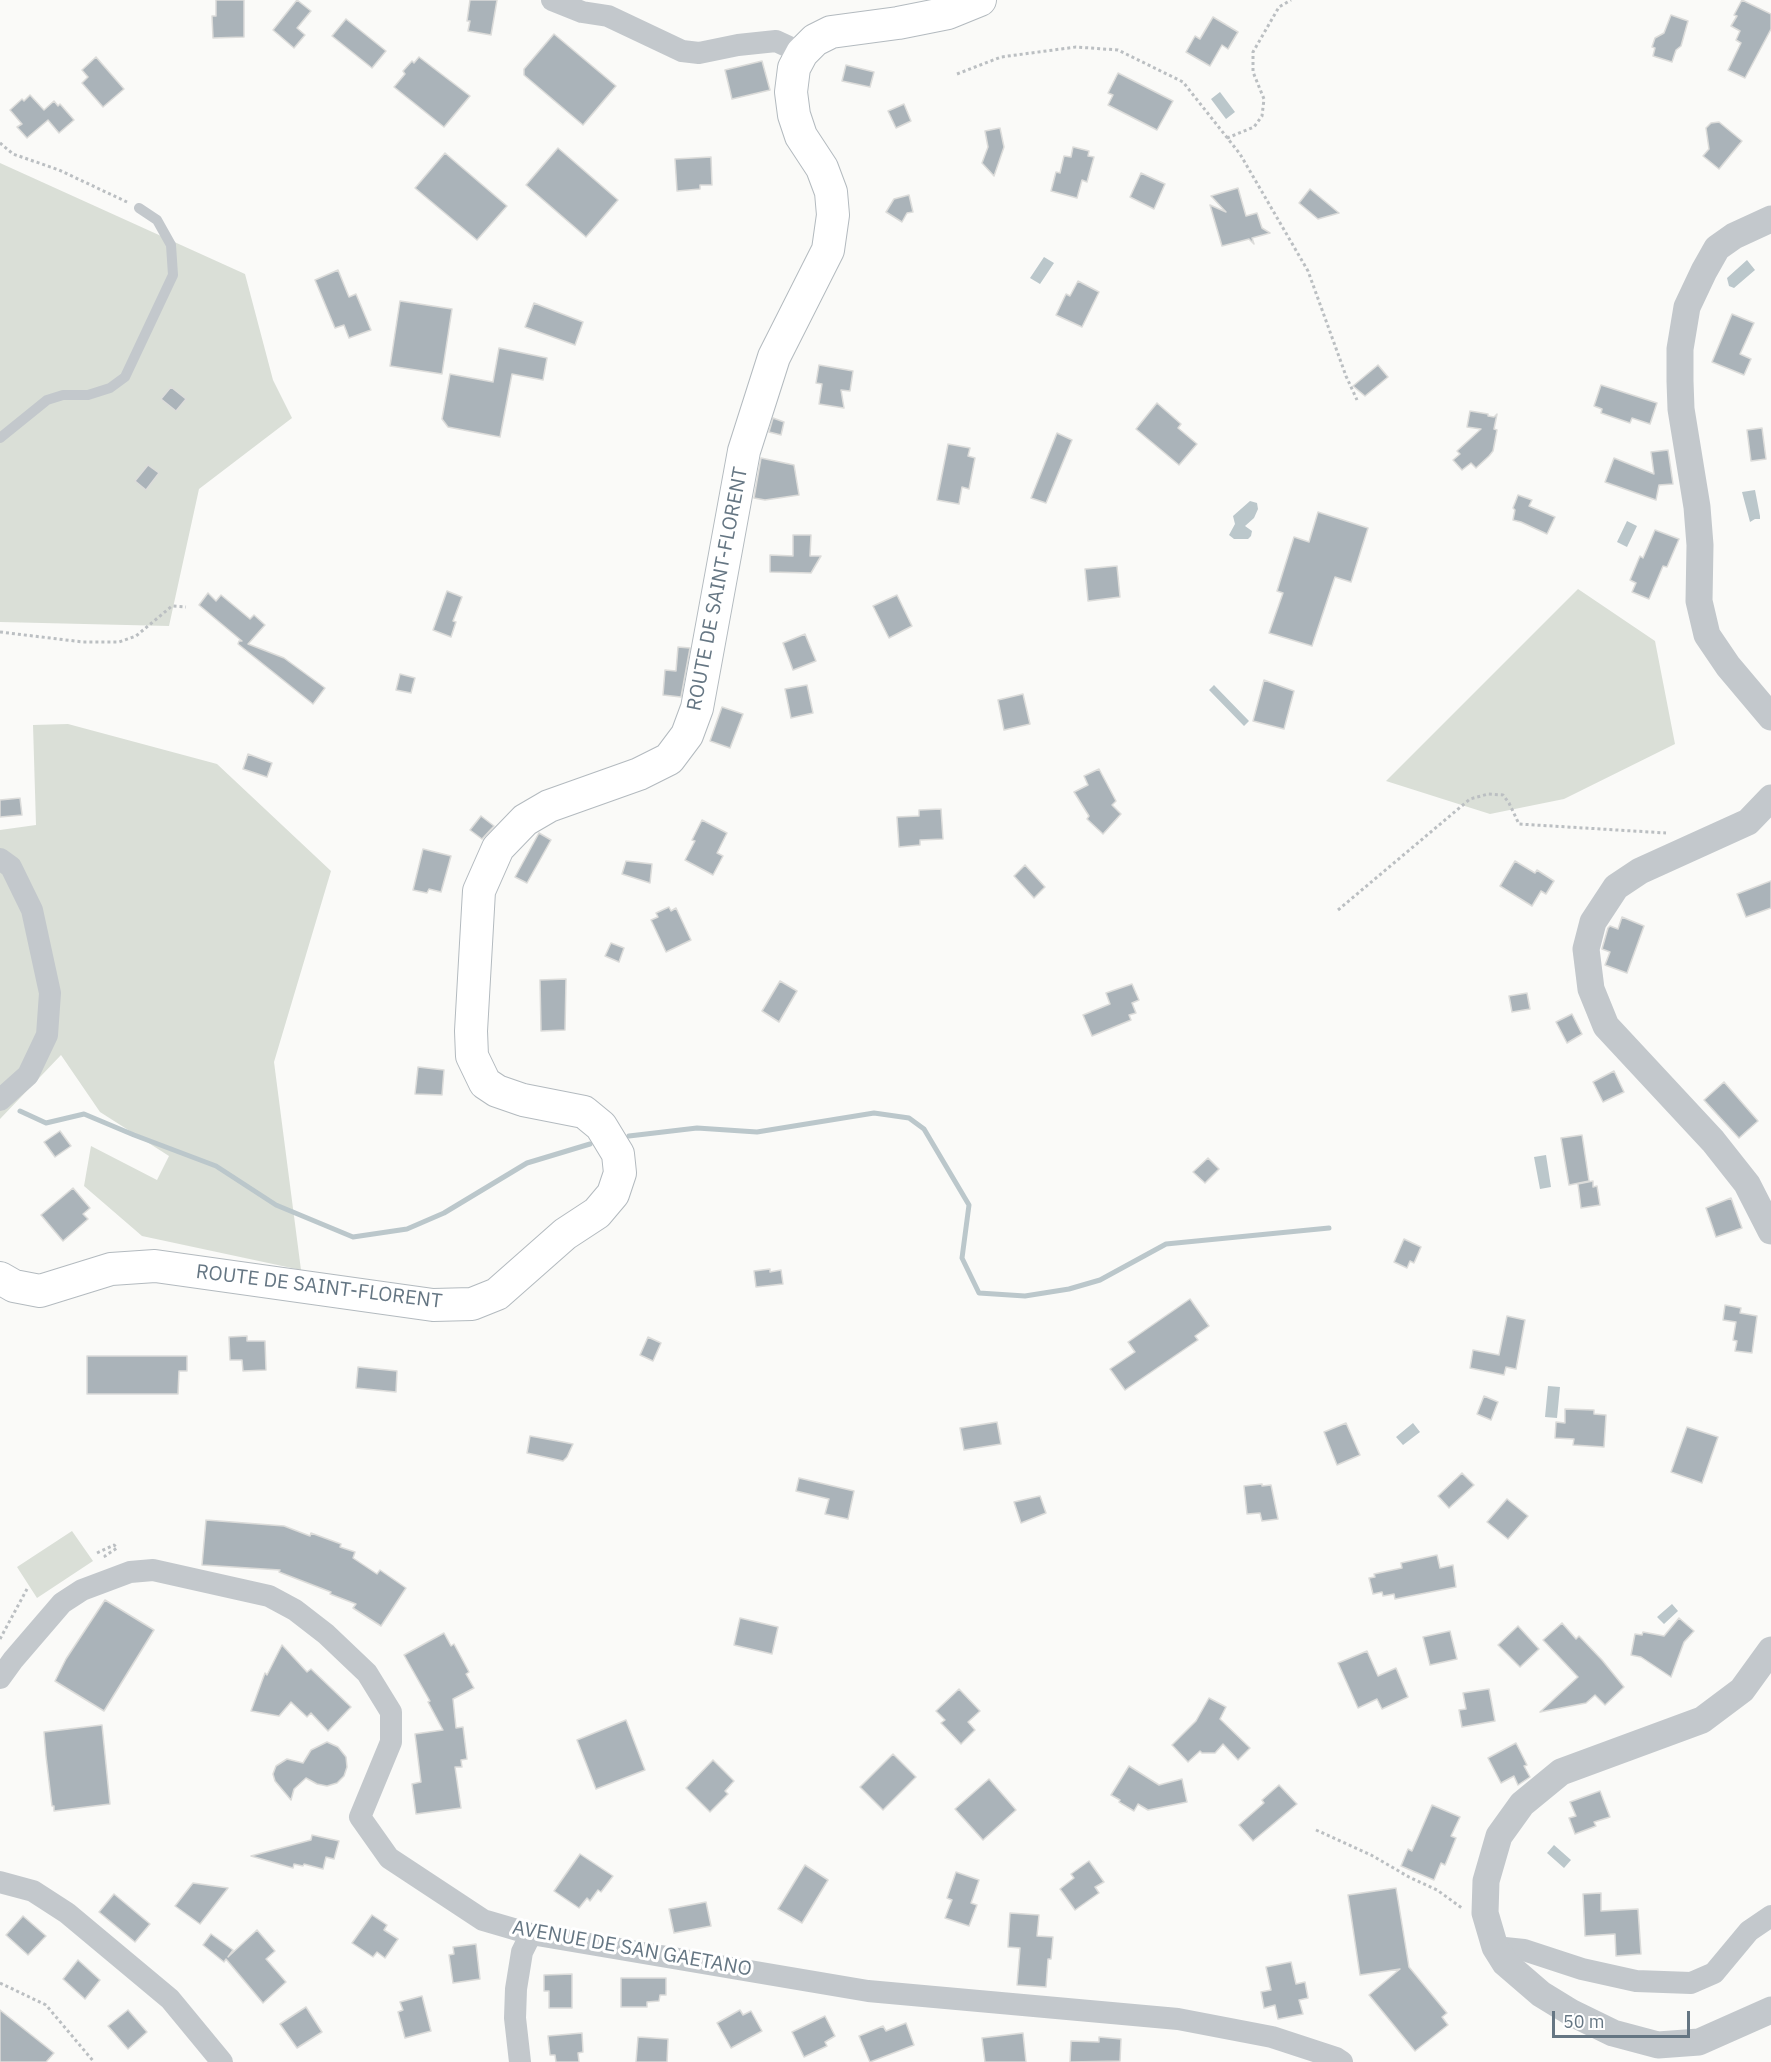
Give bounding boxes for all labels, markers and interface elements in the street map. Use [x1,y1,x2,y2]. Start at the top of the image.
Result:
street label: ROUTE DE SAINT-FLORENT [683,465,753,713]
street label: ROUTE DE SAINT-FLORENT [195,1260,443,1314]
street label: AVENUE DE SAN GAETANO [510,1916,754,1982]
scale bar [1555,1999,1693,2037]
text: 50 m [1563,2010,1605,2033]

